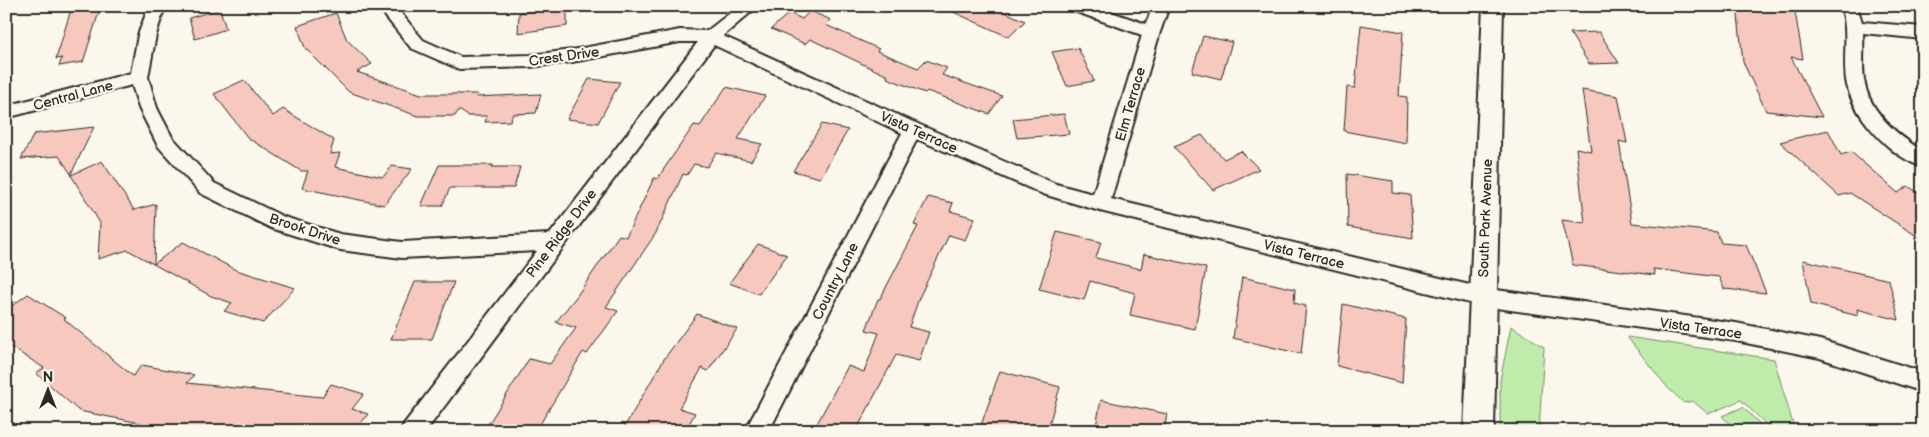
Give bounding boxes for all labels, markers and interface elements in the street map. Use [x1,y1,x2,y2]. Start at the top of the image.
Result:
street label: Crest Drive [528,43,600,70]
street label: Elm Terrace [1112,65,1149,143]
street label: Central Lane [31,77,115,114]
street label: Vista Terrace [878,108,960,157]
street label: South Park Avenue [1475,158,1496,278]
street label: Pine Ridge Drive [523,186,600,281]
street label: Brook Drive [267,210,343,249]
street label: Vista Terrace [1262,236,1346,273]
street label: Country Lane [809,240,862,323]
street label: Vista Terrace [1659,314,1743,343]
north arrow [22,364,72,414]
text: N [43,369,53,386]

